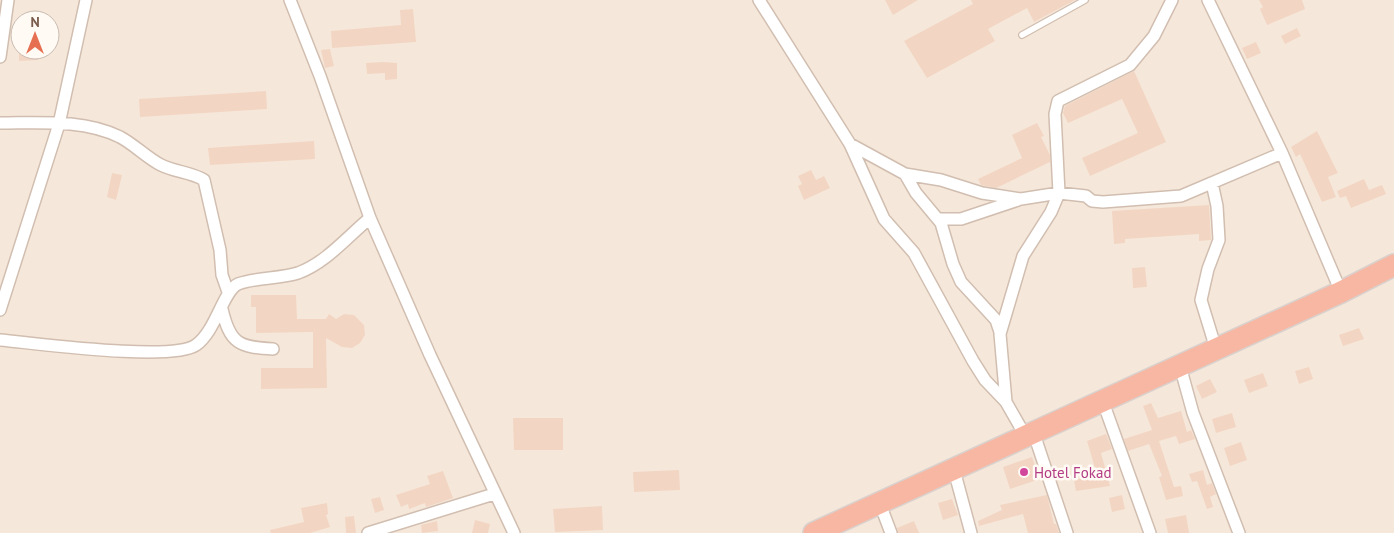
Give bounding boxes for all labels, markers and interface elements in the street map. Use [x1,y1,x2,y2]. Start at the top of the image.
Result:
north arrow [10,10,60,60]
text: N [30,13,40,31]
place label: Hotel Fokad [1034,463,1112,482]
marker: Hotel Fokad [1018,466,1030,478]

